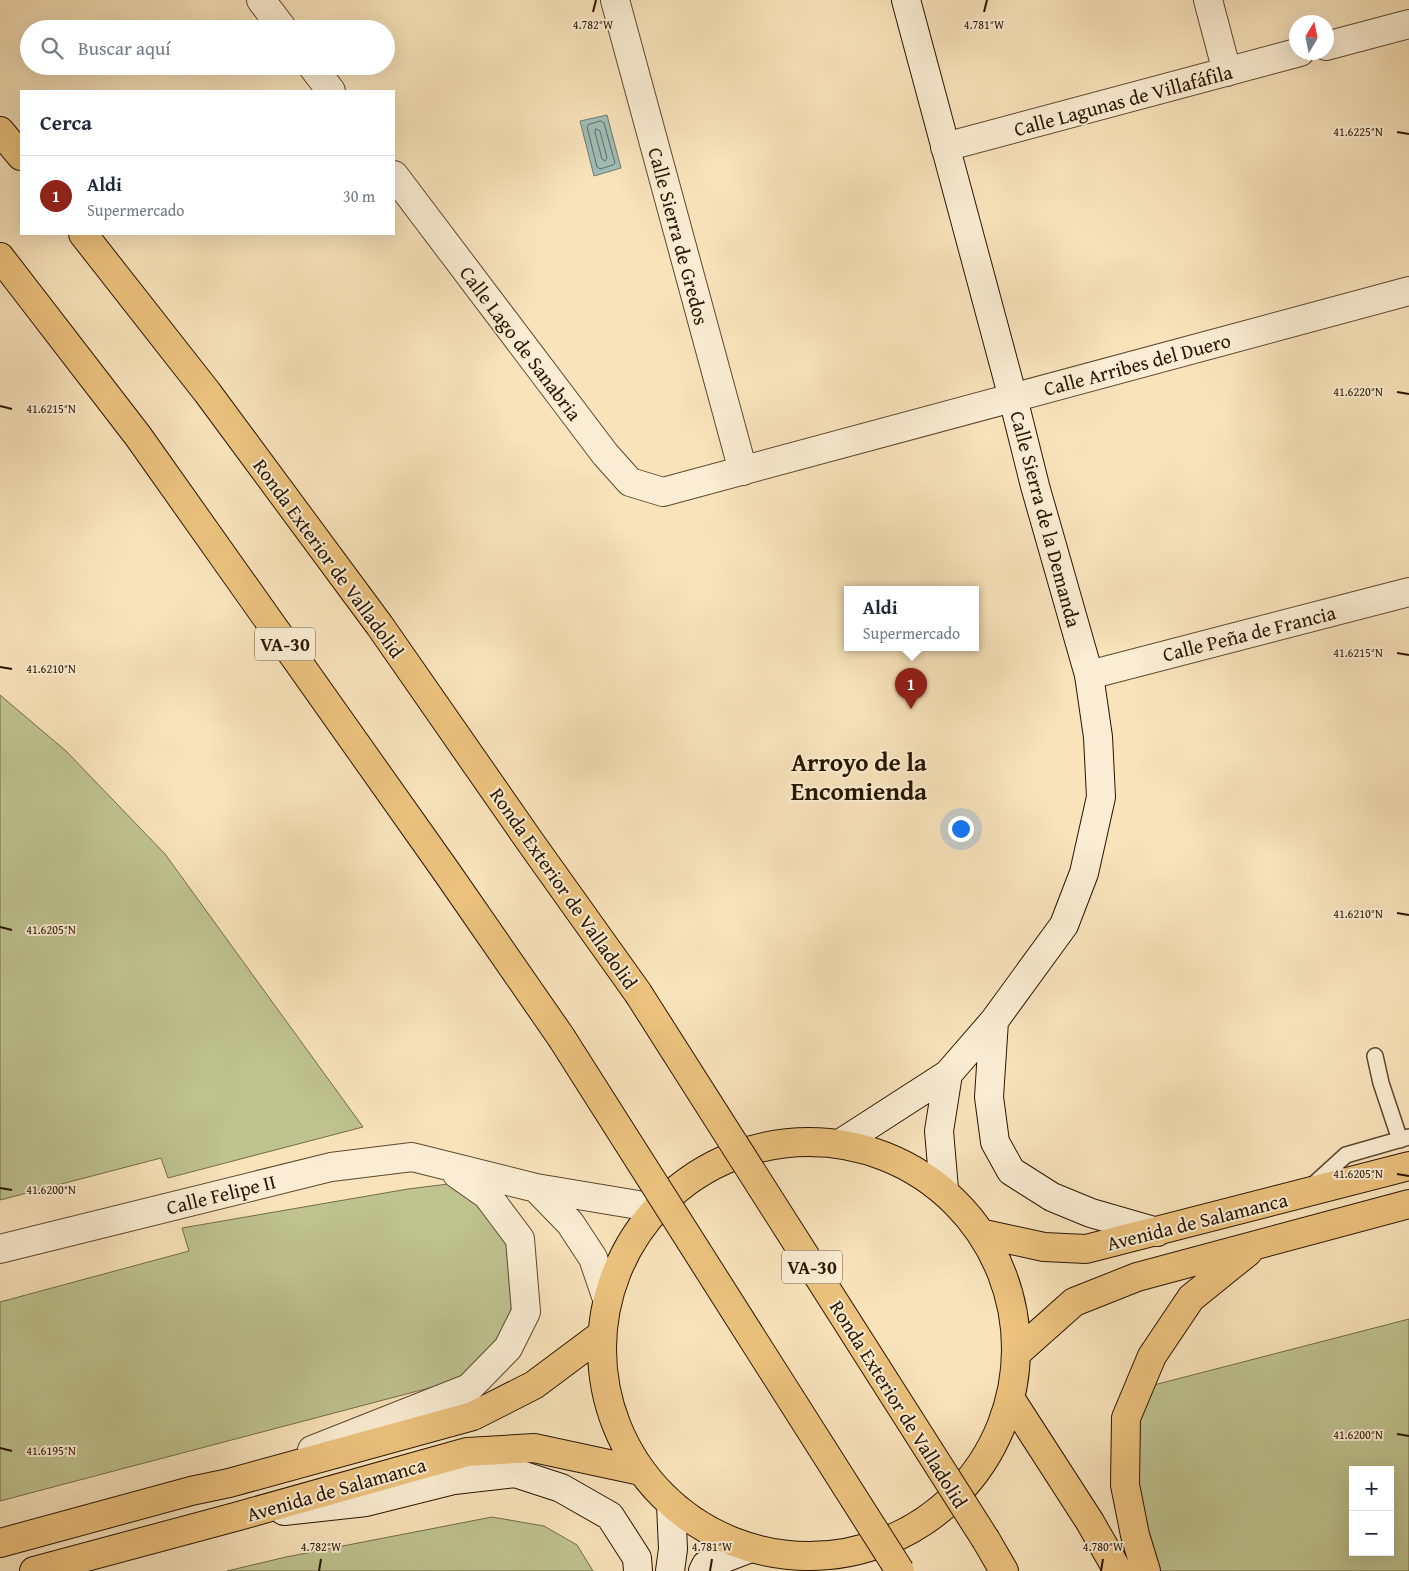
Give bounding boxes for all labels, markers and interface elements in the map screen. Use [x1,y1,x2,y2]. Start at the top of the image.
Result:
north arrow [1289,15,1334,60]
text: 4.782°W [573,16,614,33]
text: 4.781°W [964,16,1005,33]
search box [20,20,395,75]
icon: search [38,34,66,62]
text: Buscar aquí [78,34,171,62]
street label: Calle Lagunas de Villafáfila [1010,57,1236,143]
text: Cerca [40,107,92,138]
text: 41.6225°N [1333,123,1383,140]
street label: Calle Sierra de Gredos [641,144,717,328]
text: Aldi [87,170,122,198]
text: 1 [52,184,60,208]
text: 30 m [343,184,375,208]
text: Supermercado [87,198,185,222]
street label: Calle Lago de Sanabria [453,260,589,427]
street label: Calle Arribes del Duero [1040,325,1234,403]
text: 41.6220°N [1333,383,1383,400]
text: 41.6215°N [26,400,76,417]
street label: Calle Sierra de la Demanda [1003,408,1089,631]
street label: Ronda Exterior de Valladolid [247,452,412,664]
popup [844,586,979,651]
text: Aldi [863,593,898,621]
street label: Calle Peña de Francia [1159,597,1339,669]
text: Supermercado [863,621,960,645]
road number: VA-30 [255,628,315,661]
text: 41.6215°N [1333,644,1383,661]
text: 41.6210°N [26,660,76,677]
pin: 1 [895,668,927,709]
district label: Arroyo de la Encomienda [791,744,927,809]
street label: Ronda Exterior de Valladolid [483,781,645,995]
your location [948,816,974,842]
text: 41.6210°N [1333,905,1383,922]
text: 41.6205°N [26,921,76,938]
text: 41.6205°N [1333,1165,1383,1182]
street label: Calle Felipe II [163,1166,279,1222]
text: 41.6200°N [26,1181,76,1198]
street label: Avenida de Salamanca [1103,1184,1291,1258]
road number: VA-30 [782,1250,842,1284]
street label: Ronda Exterior de Valladolid [823,1294,975,1514]
text: 41.6200°N [1333,1426,1383,1443]
text: 41.6195°N [26,1442,76,1459]
street label: Avenida de Salamanca [243,1449,430,1529]
map controls [1349,1466,1394,1556]
button: + [1349,1466,1394,1511]
button: − [1349,1511,1394,1556]
text: 4.782°W [301,1538,342,1555]
text: 4.781°W [692,1538,733,1555]
text: 4.780°W [1083,1538,1124,1555]

